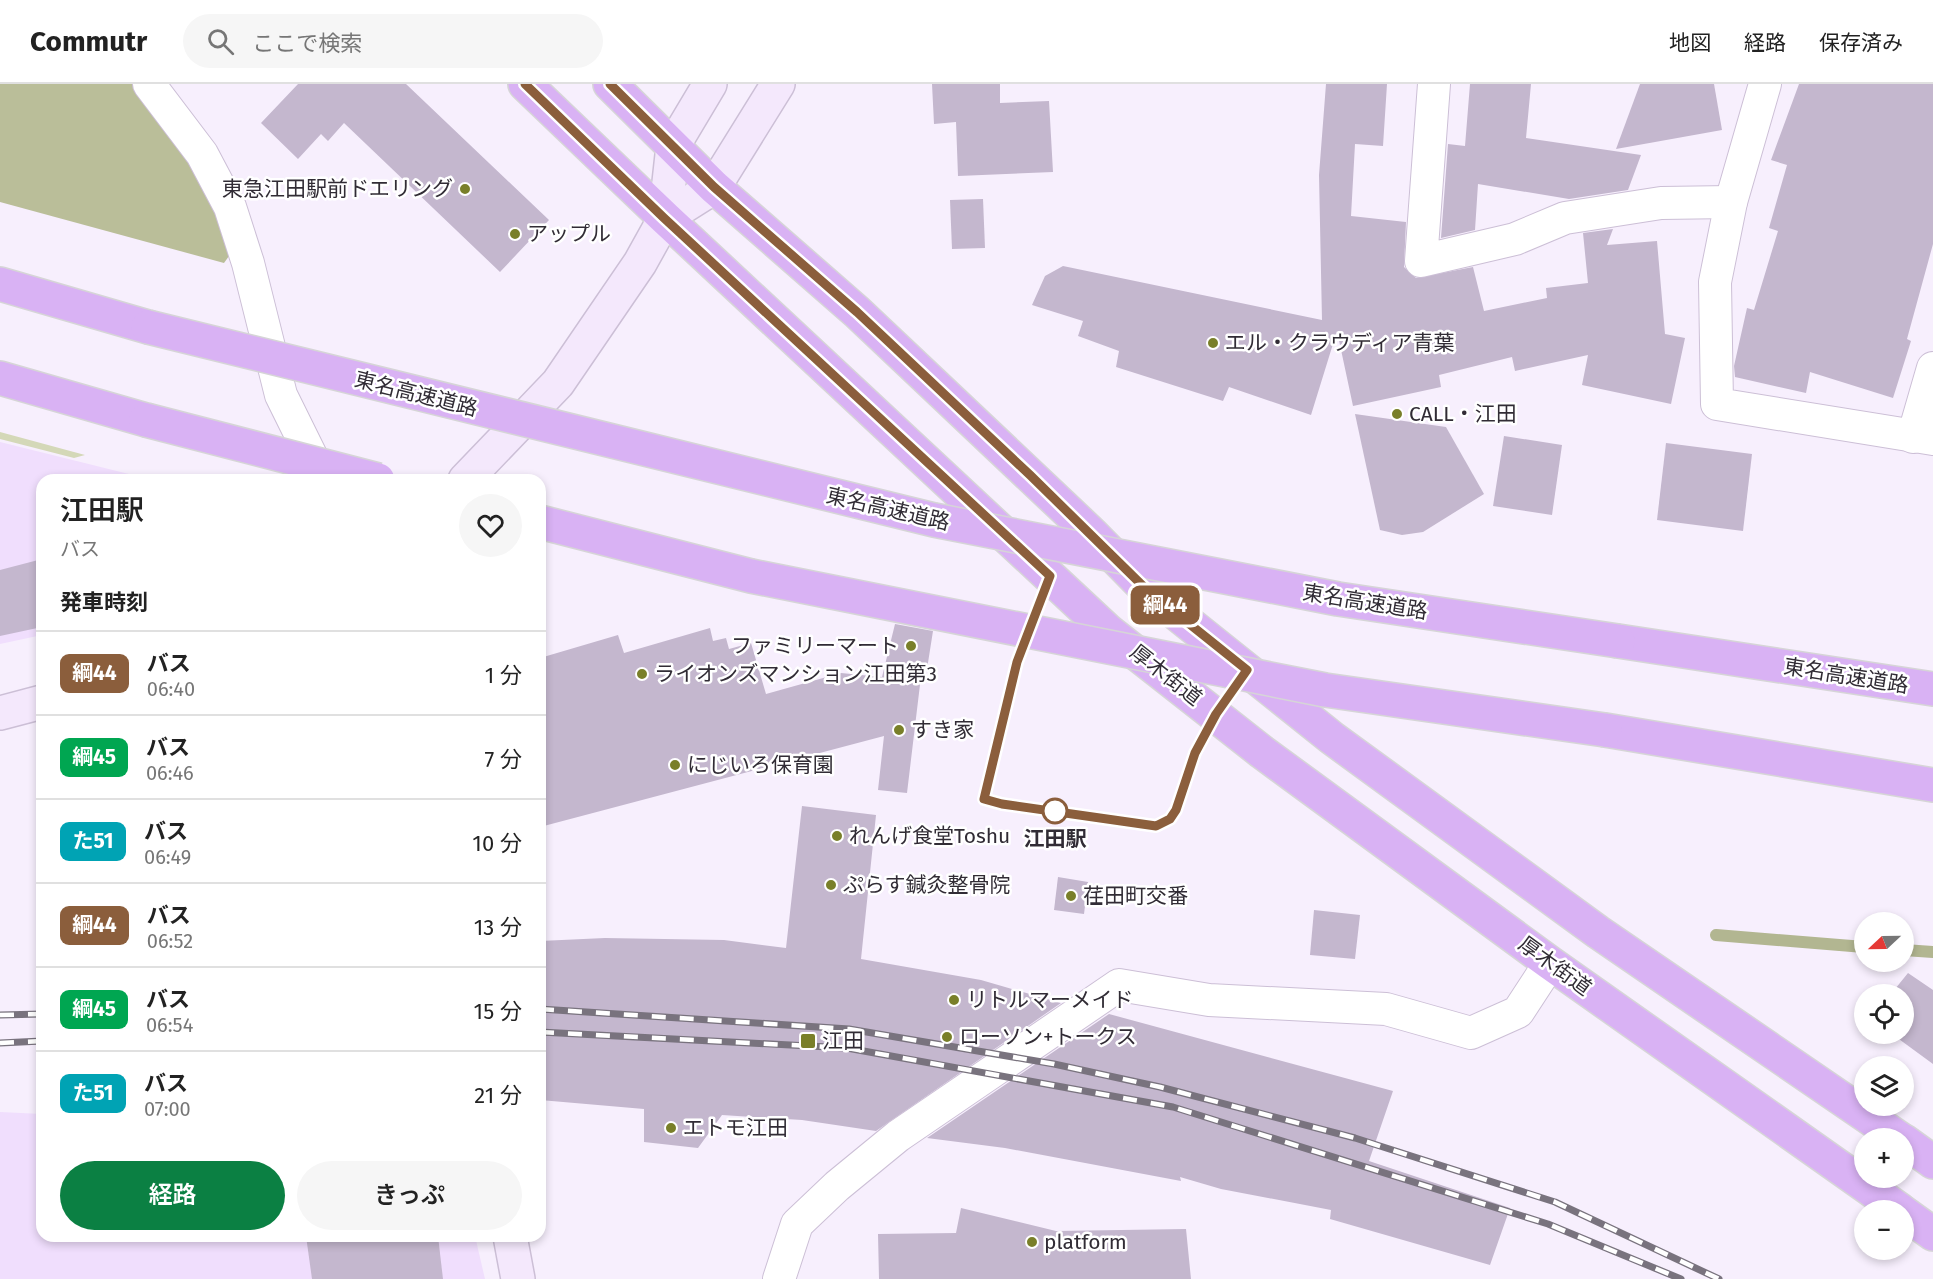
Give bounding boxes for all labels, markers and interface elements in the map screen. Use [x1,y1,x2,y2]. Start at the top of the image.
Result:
search box [183,14,603,68]
text: Commutr [30,25,147,58]
icon: search [204,25,237,58]
text: ここで検索 [252,30,362,57]
text: 地図 [1669,30,1711,56]
text: 経路 [1744,30,1786,56]
text: 保存済み [1819,30,1903,56]
place label: 東急江田駅前ドエリング [222,176,453,202]
marker: 東急江田駅前ドエリング [458,182,472,196]
place label: アップル [527,221,611,247]
marker: アップル [508,227,522,241]
place label: エル・クラウディア青葉 [1225,330,1455,356]
marker: エル・クラウディア青葉 [1206,336,1220,350]
street label: 東名高速道路 [352,366,480,422]
place label: CALL・江田 [1409,401,1517,427]
marker: CALL・江田 [1390,407,1404,421]
street label: 東名高速道路 [824,482,952,536]
text: 江田駅 [60,494,144,527]
button: heart [459,494,522,557]
text: バス [60,537,100,561]
street label: 東名高速道路 [1301,579,1429,625]
line badge: 綱44 [1130,586,1200,624]
text: 発車時刻 [60,589,148,616]
text: 綱44 [1143,592,1187,618]
place label: ファミリーマート [731,633,899,659]
marker: ファミリーマート [904,639,918,653]
street label: 厚木街道 [1125,639,1207,711]
text: バス [147,650,191,677]
street label: 東名高速道路 [1782,653,1910,699]
text: 綱44 [72,660,117,686]
place label: ライオンズマンション江田第3 [654,661,937,687]
text: 1 分 [485,662,522,689]
marker: ライオンズマンション江田第3 [635,667,649,681]
text: 06:40 [147,677,195,701]
place label: すき家 [911,717,974,743]
marker: すき家 [892,723,906,737]
text: バス [146,734,190,761]
text: 綱45 [72,744,116,770]
text: 7 分 [484,746,522,773]
place label: にじいろ保育園 [687,752,834,778]
marker: にじいろ保育園 [668,758,682,772]
text: 06:46 [146,761,194,785]
marker: 江田駅 [1042,798,1068,824]
text: バス [144,818,188,845]
place label: れんげ食堂Toshu [849,823,1010,849]
place label: 江田駅 [1024,826,1087,852]
text: た51 [73,828,113,854]
marker: れんげ食堂Toshu [830,829,844,843]
text: 10 分 [472,830,522,857]
text: 06:49 [144,845,191,869]
place label: ぷらす鍼灸整骨院 [843,872,1011,898]
marker: ぷらす鍼灸整骨院 [824,878,838,892]
place label: 荏田町交番 [1083,883,1188,909]
marker: 荏田町交番 [1064,889,1078,903]
text: バス [147,902,191,929]
text: 綱44 [72,912,117,938]
north arrow [1854,912,1914,972]
map controls [1854,912,1914,1260]
text: 13 分 [474,914,522,941]
text: 06:52 [147,929,193,953]
street label: 厚木街道 [1513,931,1597,1001]
button: locate [1854,984,1914,1044]
text: バス [146,986,190,1013]
place label: リトルマーメイド [966,987,1133,1013]
marker: リトルマーメイド [947,993,961,1007]
text: 綱45 [72,996,116,1022]
text: 15 分 [474,998,522,1025]
text: 06:54 [146,1013,193,1037]
place label: ローソン+トークス [959,1024,1137,1050]
place label: 江田 [822,1028,864,1054]
marker: ローソン+トークス [940,1030,954,1044]
marker: 江田 [799,1032,817,1050]
button: layers [1854,1056,1914,1116]
text: バス [144,1070,188,1097]
text: た51 [73,1080,113,1106]
text: 21 分 [474,1082,522,1109]
text: 07:00 [144,1097,191,1121]
place label: エトモ江田 [683,1115,788,1141]
marker: エトモ江田 [664,1121,678,1135]
button: + [1854,1128,1914,1188]
button: 経路 [60,1161,285,1230]
button: きっぷ [297,1161,522,1230]
button: − [1854,1200,1914,1260]
place label: platform [1044,1229,1127,1255]
marker: platform [1025,1235,1039,1249]

